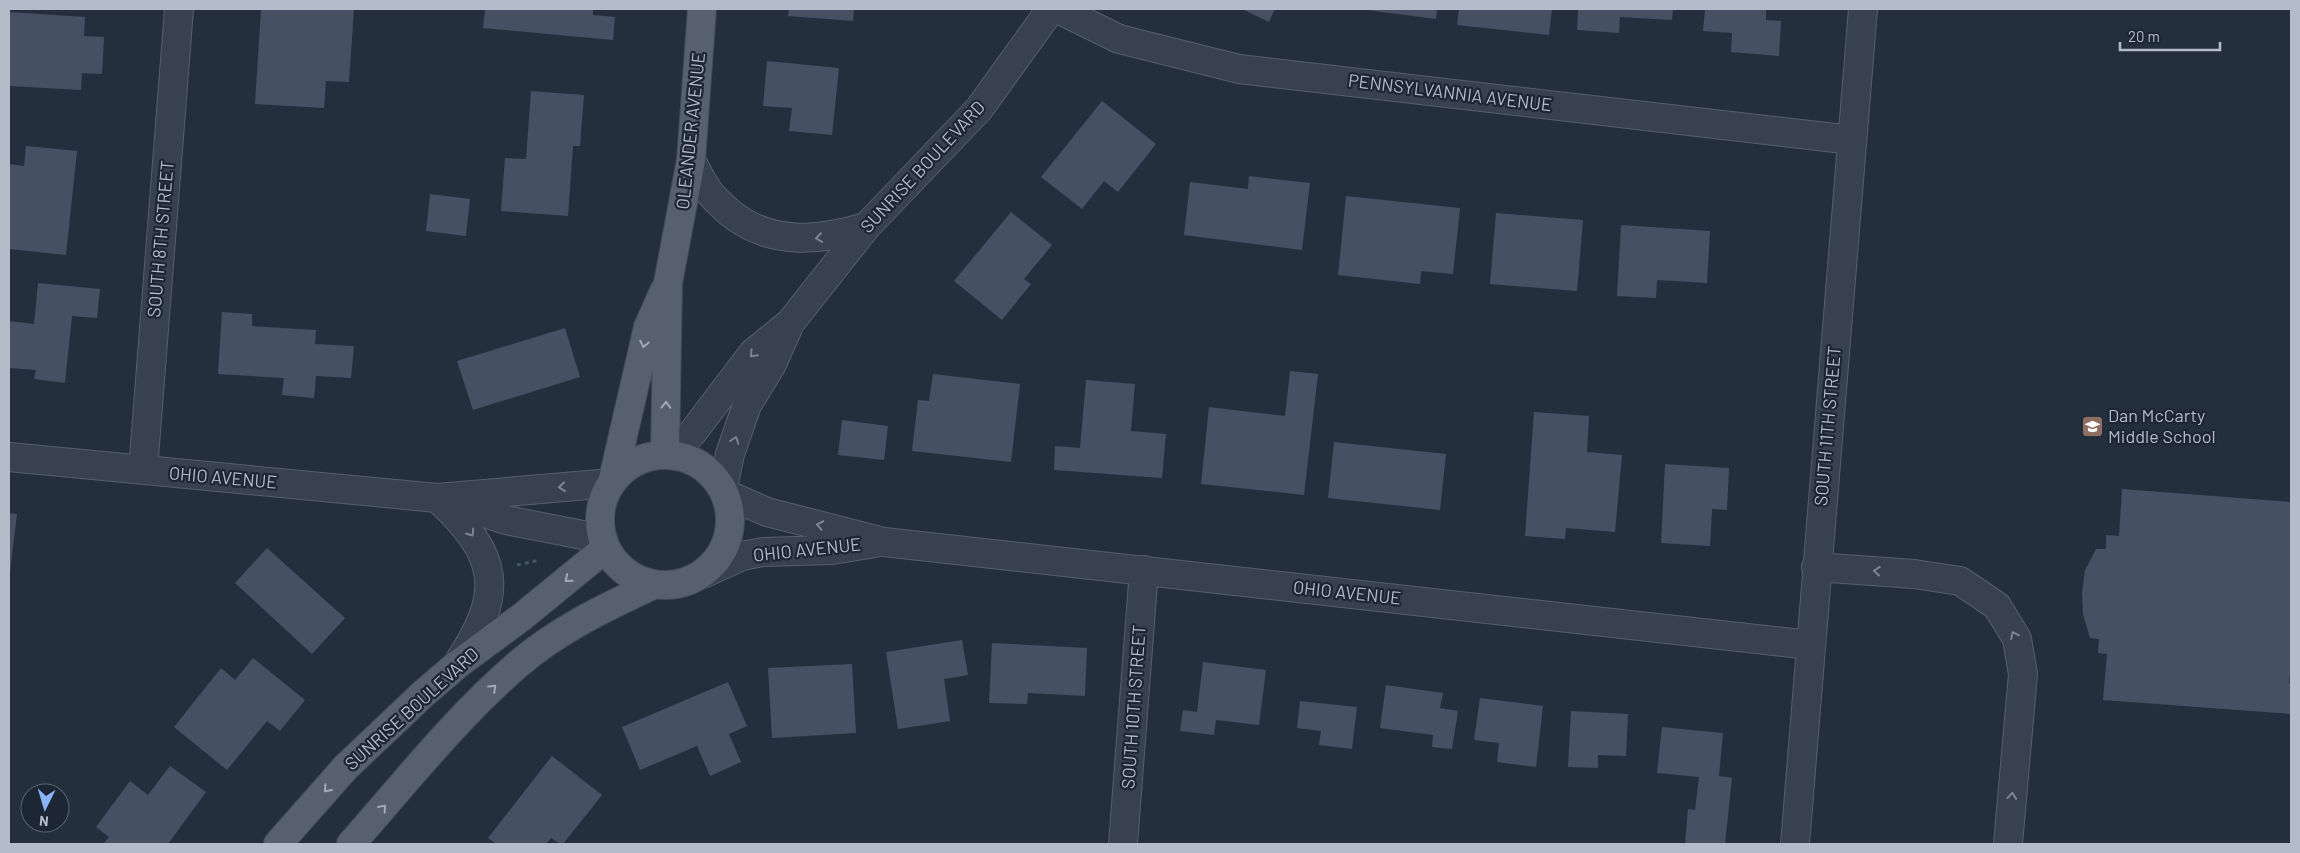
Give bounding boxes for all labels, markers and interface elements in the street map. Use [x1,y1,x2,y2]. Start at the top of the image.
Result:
scale bar [2120,20,2220,52]
text: 20 m [2128,27,2160,45]
street label: OLEANDER AVENUE [671,51,709,211]
street label: PENNSYLVANNIA AVENUE [1347,69,1553,115]
street label: SUNRISE BOULEVARD [855,96,989,237]
street label: SOUTH 8TH STREET [142,160,178,318]
one-way arrow [815,232,823,243]
one-way arrow [639,340,650,349]
street label: SOUTH 11TH STREET [1809,345,1845,507]
one-way arrow [750,349,759,358]
one-way arrow [661,401,671,408]
place label: Dan McCarty Middle School [2108,404,2216,447]
school or university icon: Dan McCarty Middle School [2080,414,2104,438]
one-way arrow [729,437,739,445]
street label: OHIO AVENUE [168,461,278,493]
one-way arrow [558,481,566,492]
one-way arrow [815,520,824,530]
one-way arrow [465,527,474,537]
street label: OHIO AVENUE [752,532,862,566]
one-way arrow [1873,566,1881,577]
one-way arrow [565,573,574,581]
street label: OHIO AVENUE [1292,575,1402,609]
street label: SOUTH 10TH STREET [1116,624,1150,790]
one-way arrow [2010,631,2020,640]
street label: SUNRISE BOULEVARD [340,642,483,774]
one-way arrow [488,685,497,694]
north arrow [20,783,70,833]
one-way arrow [324,783,333,792]
one-way arrow [2006,791,2017,799]
one-way arrow [378,804,387,813]
text: N [38,813,49,830]

